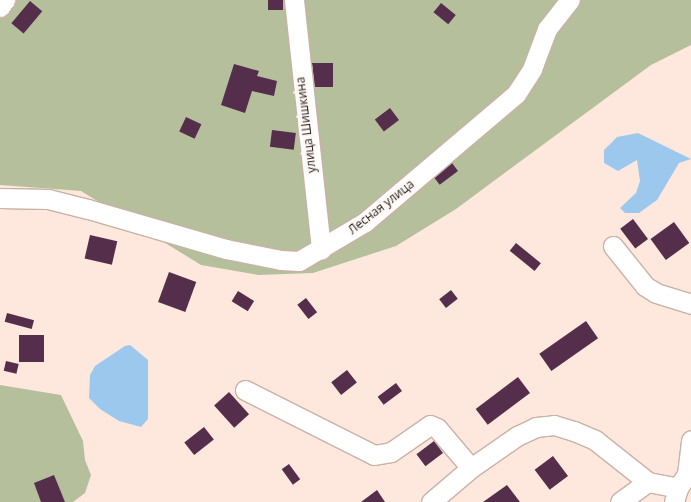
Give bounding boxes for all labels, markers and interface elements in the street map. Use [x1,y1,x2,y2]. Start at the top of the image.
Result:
street label: улица Шишкина [293,76,319,174]
street label: Лесная улица [345,177,417,237]

